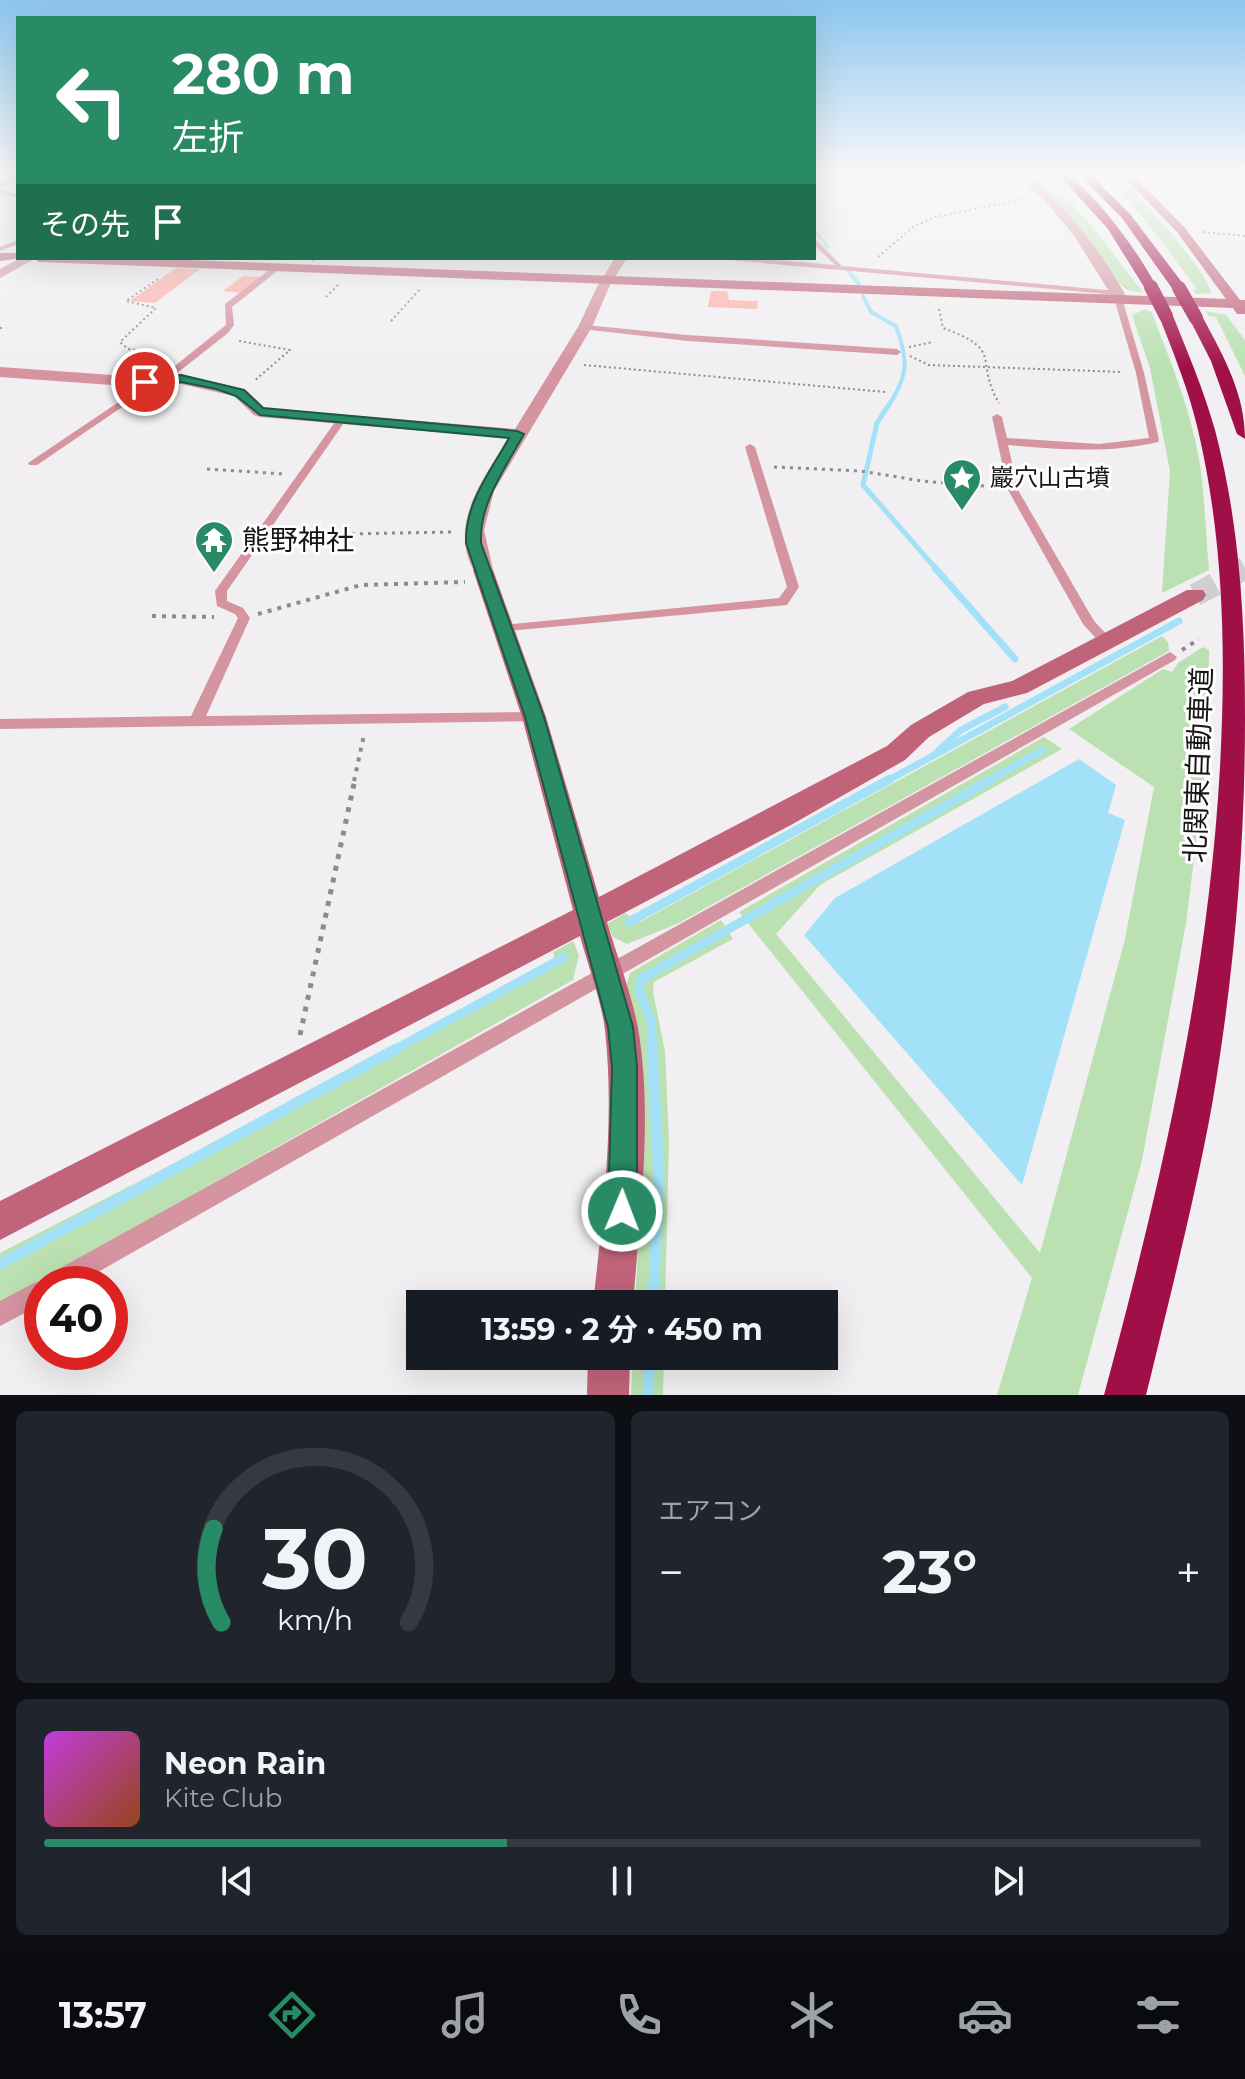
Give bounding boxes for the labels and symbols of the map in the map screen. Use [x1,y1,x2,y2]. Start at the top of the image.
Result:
pin [111,348,179,416]
place icon: 巖穴山古墳 [941,457,983,512]
place label: 巖穴山古墳 [990,463,1110,492]
temple icon: 熊野神社 [193,519,235,574]
place label: 熊野神社 [242,523,354,557]
street label: 北関東自動車道 [1178,666,1218,864]
position arrow [580,1169,664,1253]
speed limit sign: 40 [24,1266,128,1370]

